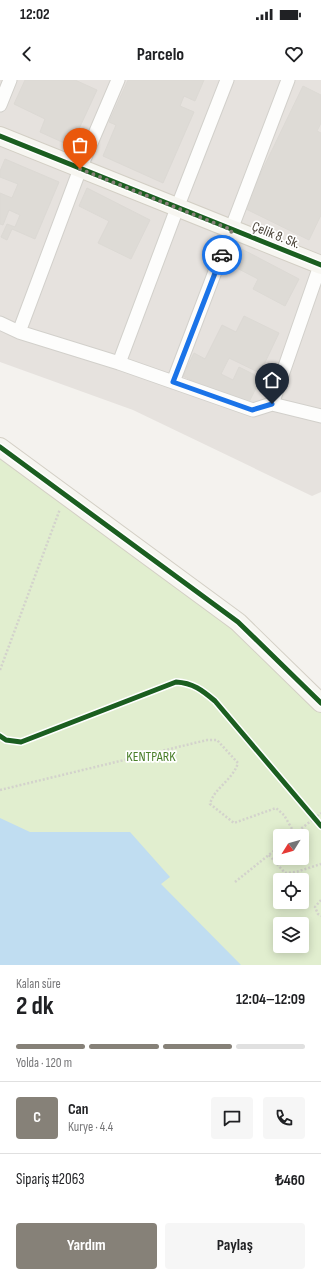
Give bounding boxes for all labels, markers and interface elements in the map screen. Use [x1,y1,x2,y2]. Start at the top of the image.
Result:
text: 12:02 [20,5,50,24]
icon: back [16,43,38,65]
icon: heart [283,43,305,65]
text: Parcelo [137,44,184,65]
pin [63,128,97,169]
icon: bag [69,134,91,156]
street label: Çelik 8. Sk. [249,218,303,252]
courier [202,235,242,275]
icon: car [211,244,233,266]
pin [255,363,289,404]
icon: home [261,369,283,391]
park label: KENTPARK [126,748,176,765]
north arrow [273,829,309,865]
map controls [273,829,309,953]
button: locate [273,873,309,909]
button: layers [273,917,309,953]
text: Kalan süre [16,976,61,992]
text: 12:04–12:09 [236,990,305,1009]
text: 2 dk [16,991,54,1022]
text: Yolda · 120 m [16,1055,72,1071]
button: chat [211,1097,253,1139]
button: phone [263,1097,305,1139]
text: Can [68,1100,88,1119]
text: C [33,1108,41,1127]
text: Kurye · 4.4 [68,1119,113,1135]
text: Sipariş #2063 [16,1170,85,1189]
text: ₺460 [275,1171,305,1190]
button: Yardım [16,1223,157,1269]
button: Paylaş [165,1223,305,1269]

